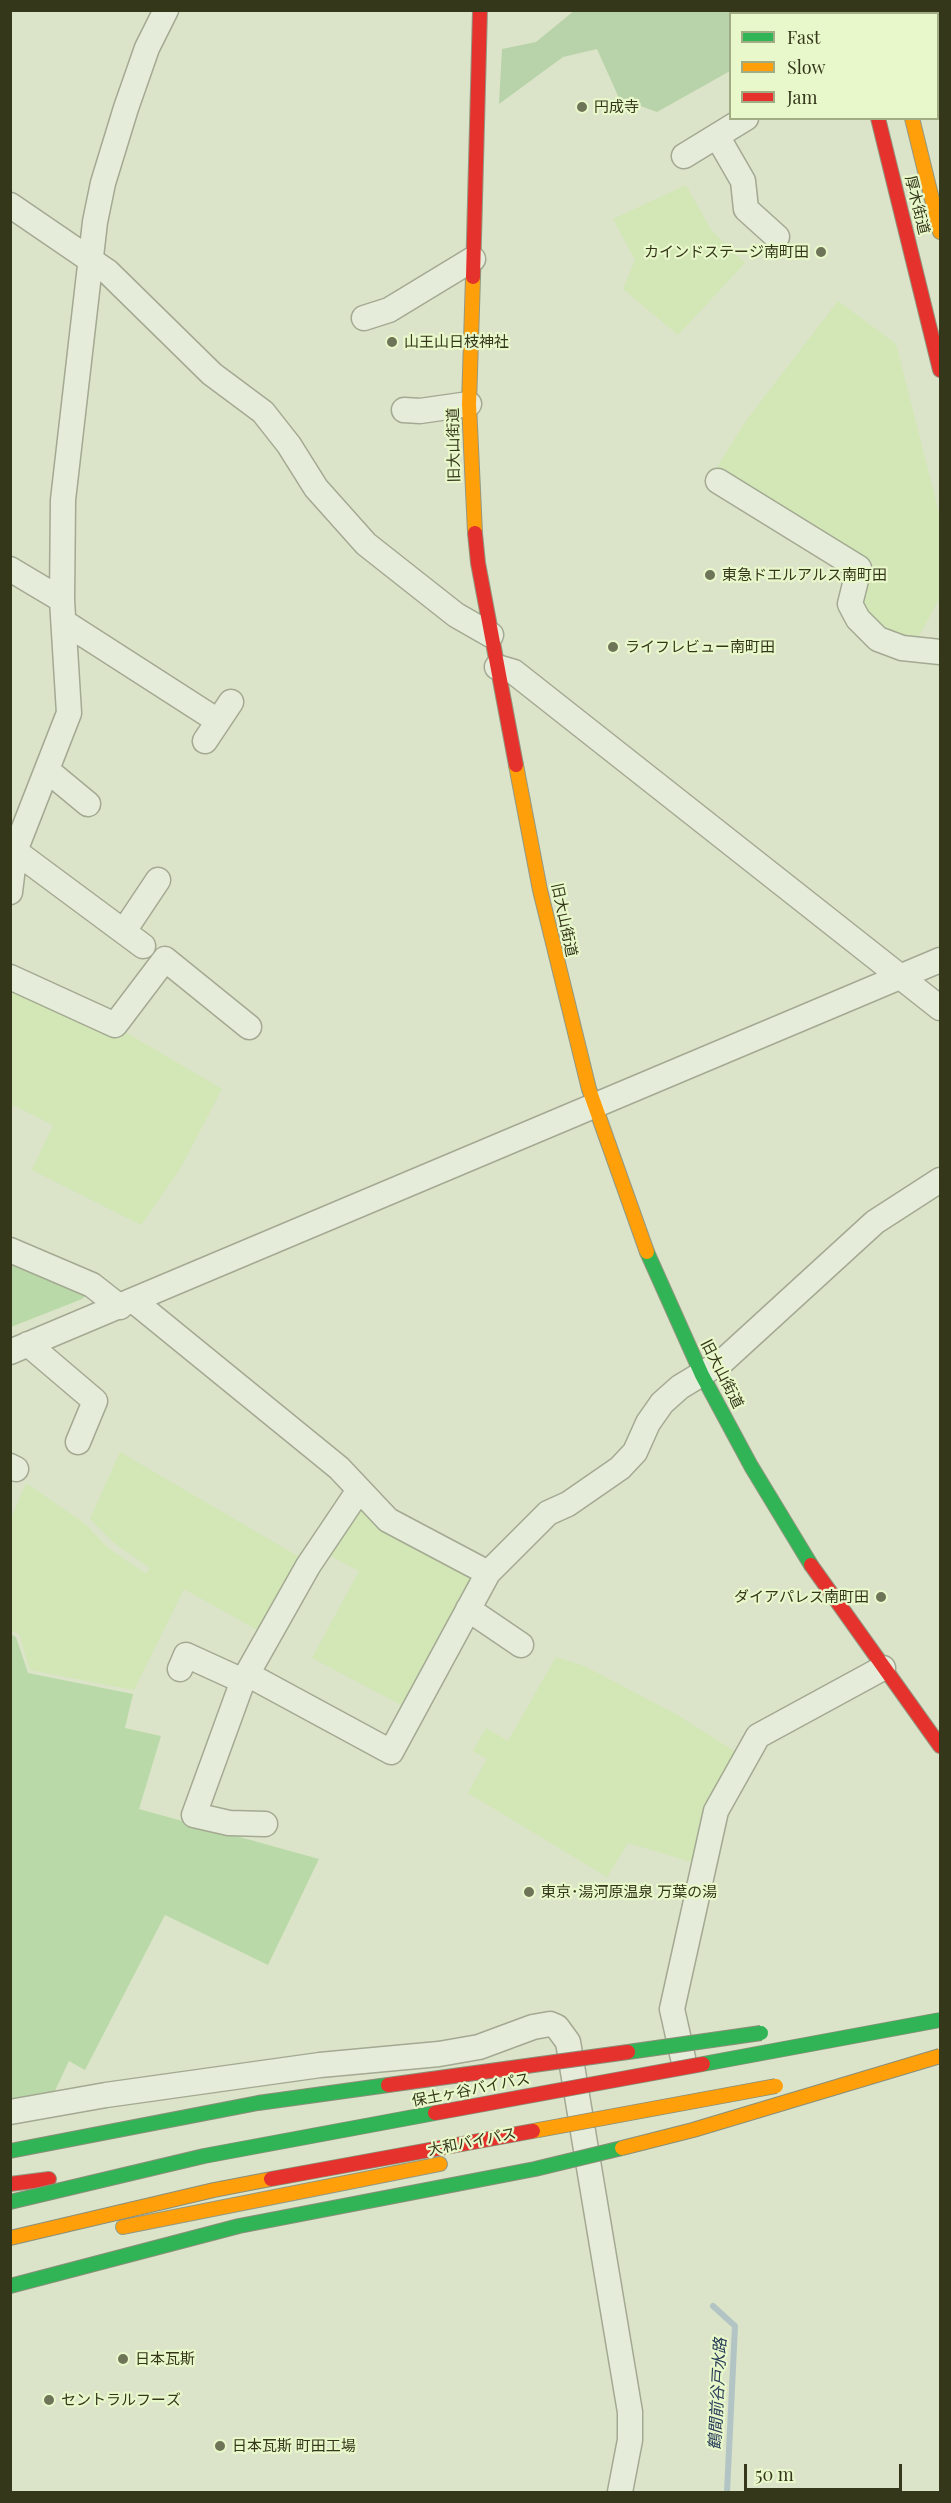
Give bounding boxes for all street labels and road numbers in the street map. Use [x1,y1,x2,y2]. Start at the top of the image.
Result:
street label: 厚木街道 [901,174,933,236]
street label: 旧大山街道 [444,407,464,483]
street label: 旧大山街道 [547,881,581,959]
street label: 旧大山街道 [697,1337,747,1411]
street label: 保土ヶ谷バイパス [410,2070,532,2110]
street label: 大和バイパス [426,2125,518,2159]

